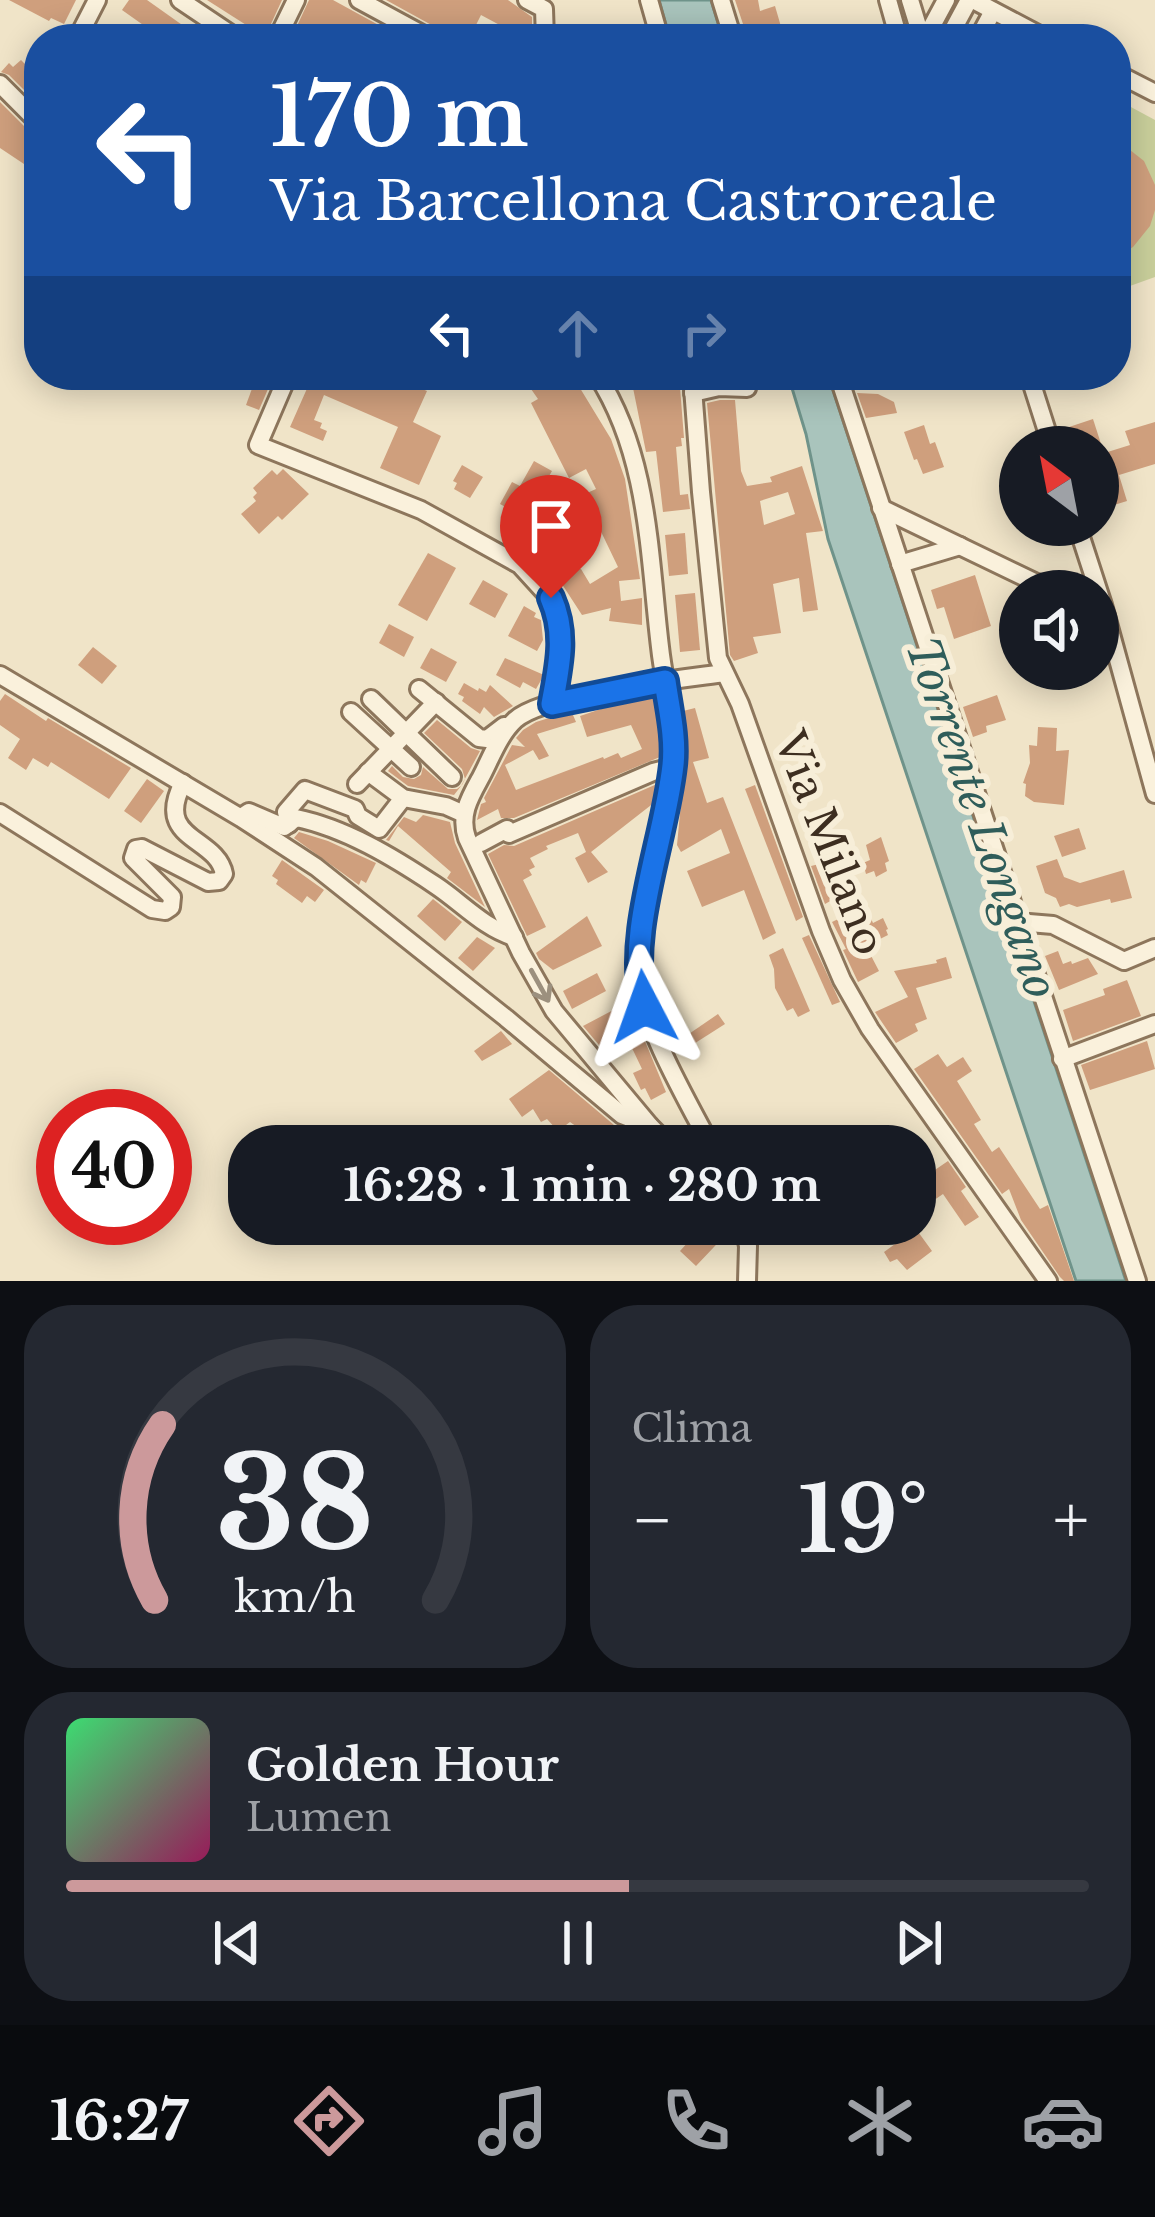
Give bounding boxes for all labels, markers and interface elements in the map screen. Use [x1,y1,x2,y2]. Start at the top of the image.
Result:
text: 170 m [270,65,529,169]
icon: left [72,72,228,228]
text: Via Barcellona Castroreale [270,168,997,235]
icon: left [419,300,485,366]
icon: ahead [545,300,611,366]
icon: right [671,300,737,366]
north arrow [999,426,1119,546]
map controls [999,426,1119,690]
pin [500,475,602,598]
icon: arrive [518,493,584,559]
button: sound [999,570,1119,690]
water label: Torrente Longano [894,630,1070,1006]
street label: Via Milano [763,723,896,962]
position arrow [581,944,707,1070]
one-way arrow [528,968,552,1003]
speed limit sign: 40 [36,1089,192,1245]
text: 16:28 · 1 min · 280 m [343,1157,821,1213]
text: Clima [632,1404,752,1453]
text: 38 [215,1428,374,1583]
text: 19° [798,1465,928,1576]
text: − [632,1479,673,1561]
text: + [1053,1479,1089,1561]
text: km/h [234,1569,356,1623]
text: Golden Hour [246,1737,559,1793]
text: Lumen [246,1793,392,1842]
icon: previous [204,1910,270,1976]
icon: pause [545,1910,611,1976]
icon: next [886,1910,952,1976]
icon: directions [287,2079,371,2163]
icon: music [471,2079,555,2163]
icon: phone [654,2079,738,2163]
icon: climate [838,2079,922,2163]
icon: car [1021,2079,1105,2163]
text: 16:27 [50,2088,188,2155]

